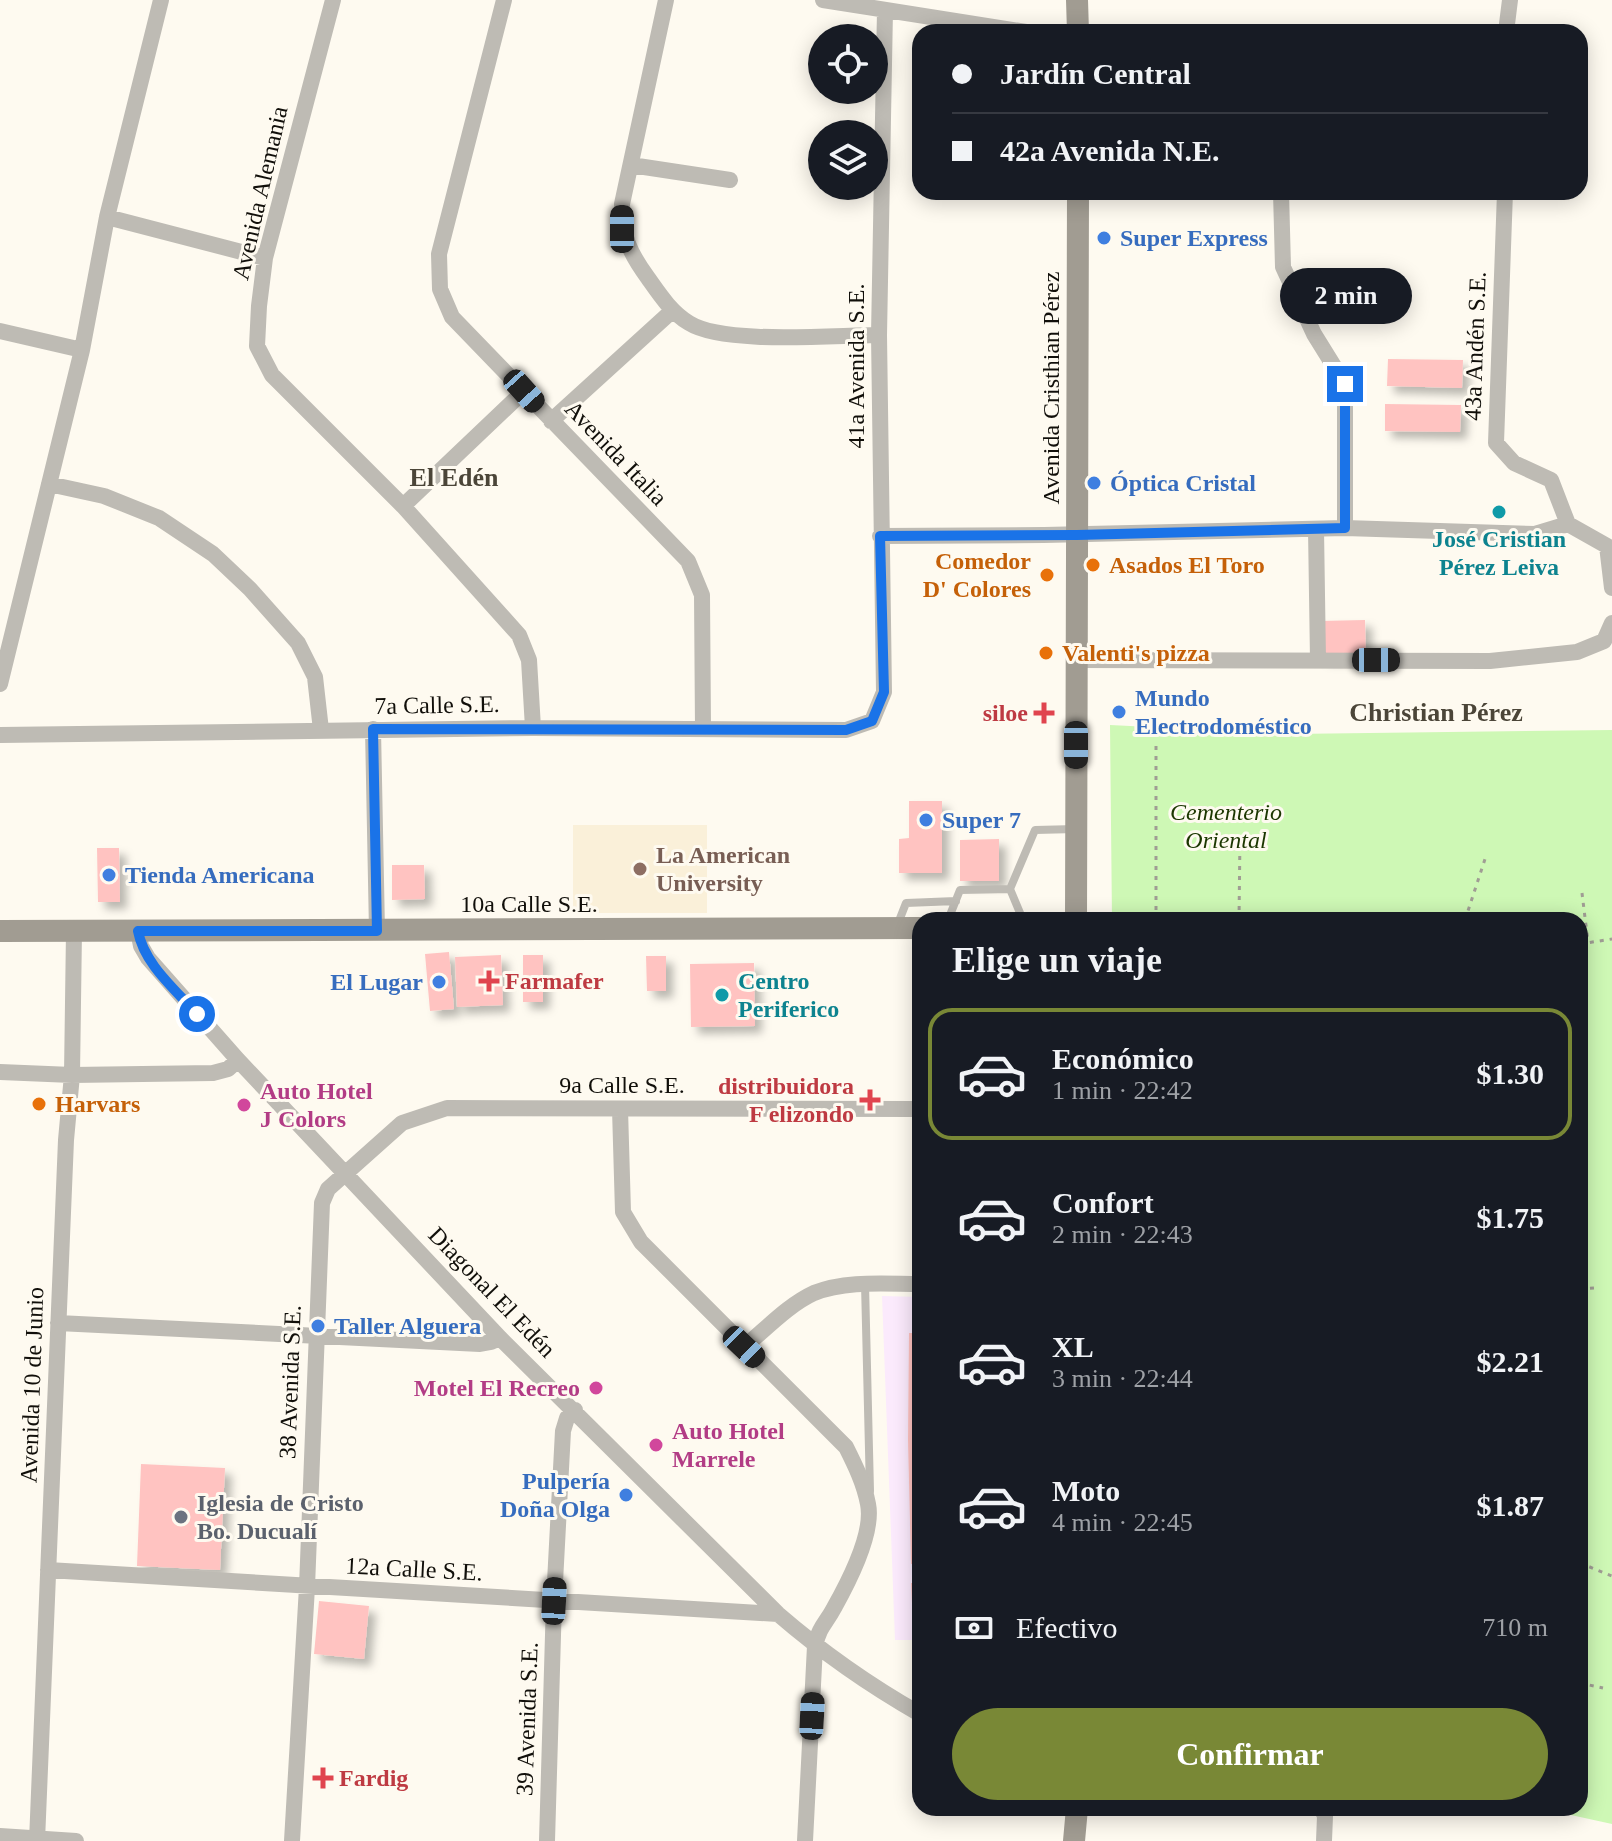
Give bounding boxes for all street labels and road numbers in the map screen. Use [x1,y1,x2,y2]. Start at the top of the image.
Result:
street label: Avenida Alemania [227,103,293,282]
street label: 43a Andén S.E. [1459,271,1491,421]
street label: Avenida Cristhian Pérez [1038,272,1064,504]
street label: 41a Avenida S.E. [843,284,869,448]
street label: Avenida Italia [560,395,672,511]
street label: 7a Calle S.E. [374,691,500,719]
street label: 10a Calle S.E. [460,891,598,917]
street label: 9a Calle S.E. [559,1072,685,1098]
street label: Diagonal El Edén [423,1222,561,1362]
street label: Avenida 10 de Junio [16,1287,48,1483]
street label: 38 Avenida S.E. [274,1304,306,1460]
street label: 12a Calle S.E. [345,1552,483,1586]
street label: 39 Avenida S.E. [511,1641,543,1797]

